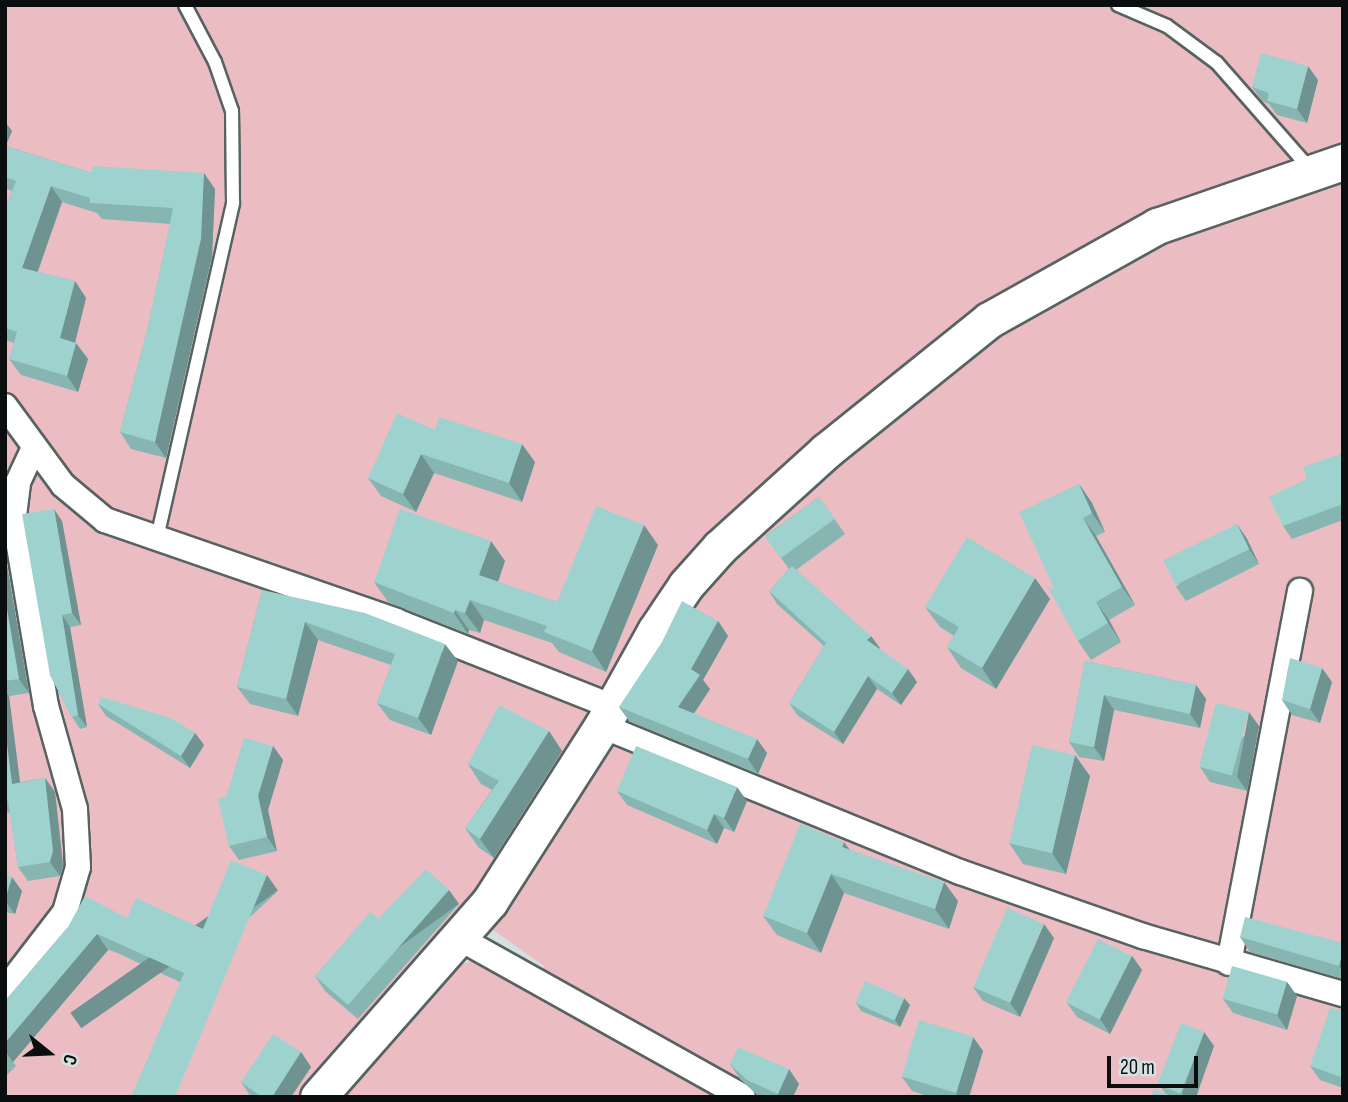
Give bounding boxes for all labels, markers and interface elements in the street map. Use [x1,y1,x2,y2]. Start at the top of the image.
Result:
north arrow [14,1018,84,1088]
scale bar [1110,1042,1201,1086]
text: С [57,1051,82,1068]
text: 20 m [1120,1055,1155,1080]

